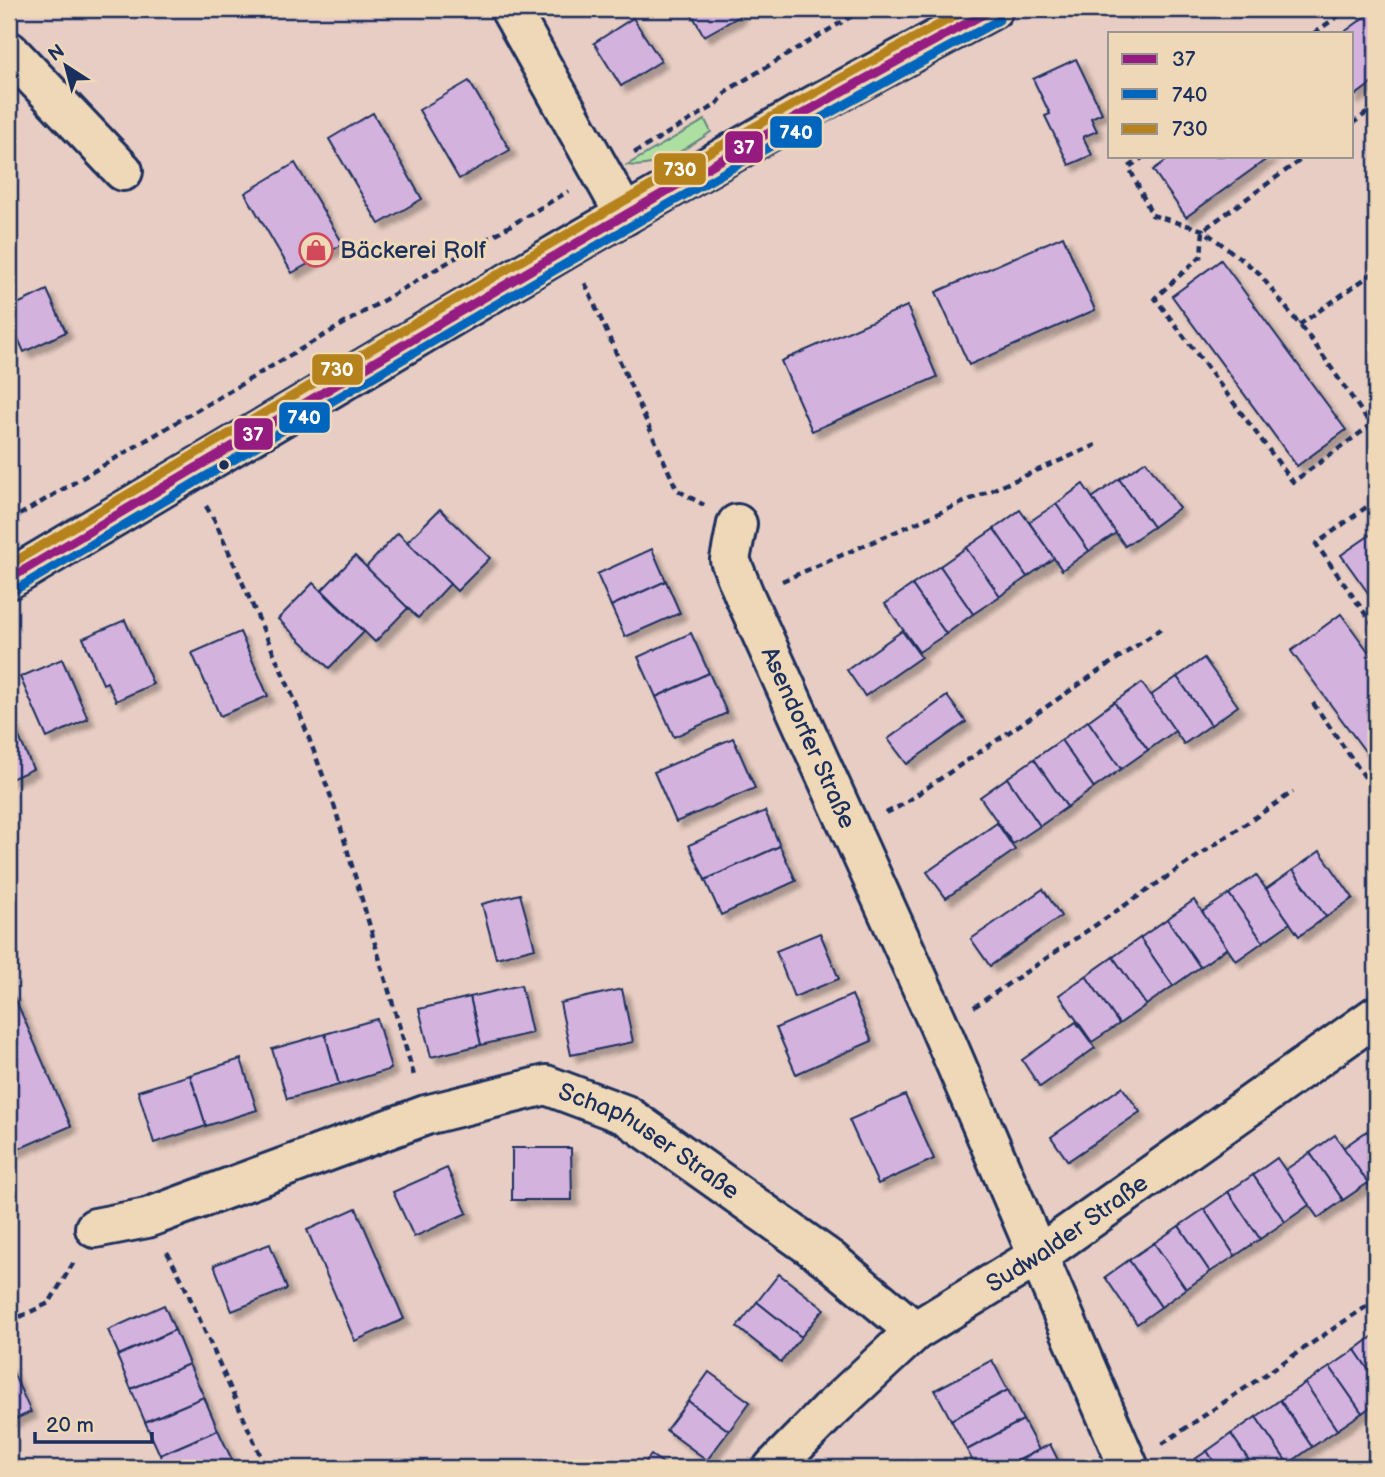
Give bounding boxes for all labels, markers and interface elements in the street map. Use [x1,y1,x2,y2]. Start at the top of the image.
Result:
north arrow [32,32,102,102]
legend [1108,32,1354,158]
text: N [44,40,69,67]
text: 37 [1172,47,1196,72]
text: 740 [1172,83,1207,108]
line badge: 740 [769,115,823,149]
text: 730 [1172,117,1208,142]
text: 740 [779,122,813,145]
line badge: 37 [724,130,764,164]
text: 37 [733,137,755,160]
line badge: 730 [653,152,707,186]
text: 730 [663,159,697,182]
shop icon: Bäckerei Rolf [297,231,335,269]
place label: Bäckerei Rolf [340,236,487,265]
line badge: 730 [311,353,364,386]
text: 730 [320,359,354,382]
line badge: 740 [278,401,331,434]
text: 740 [287,407,321,430]
line badge: 37 [233,417,274,451]
text: 37 [242,424,264,447]
unlabelled marker [217,458,231,472]
street label: Asendorfer Straße [755,642,862,833]
street label: Schaphuser Straße [555,1077,745,1206]
street label: Sudwalder Straße [981,1168,1153,1298]
scale bar [35,1400,152,1444]
text: 20 m [46,1413,94,1438]

